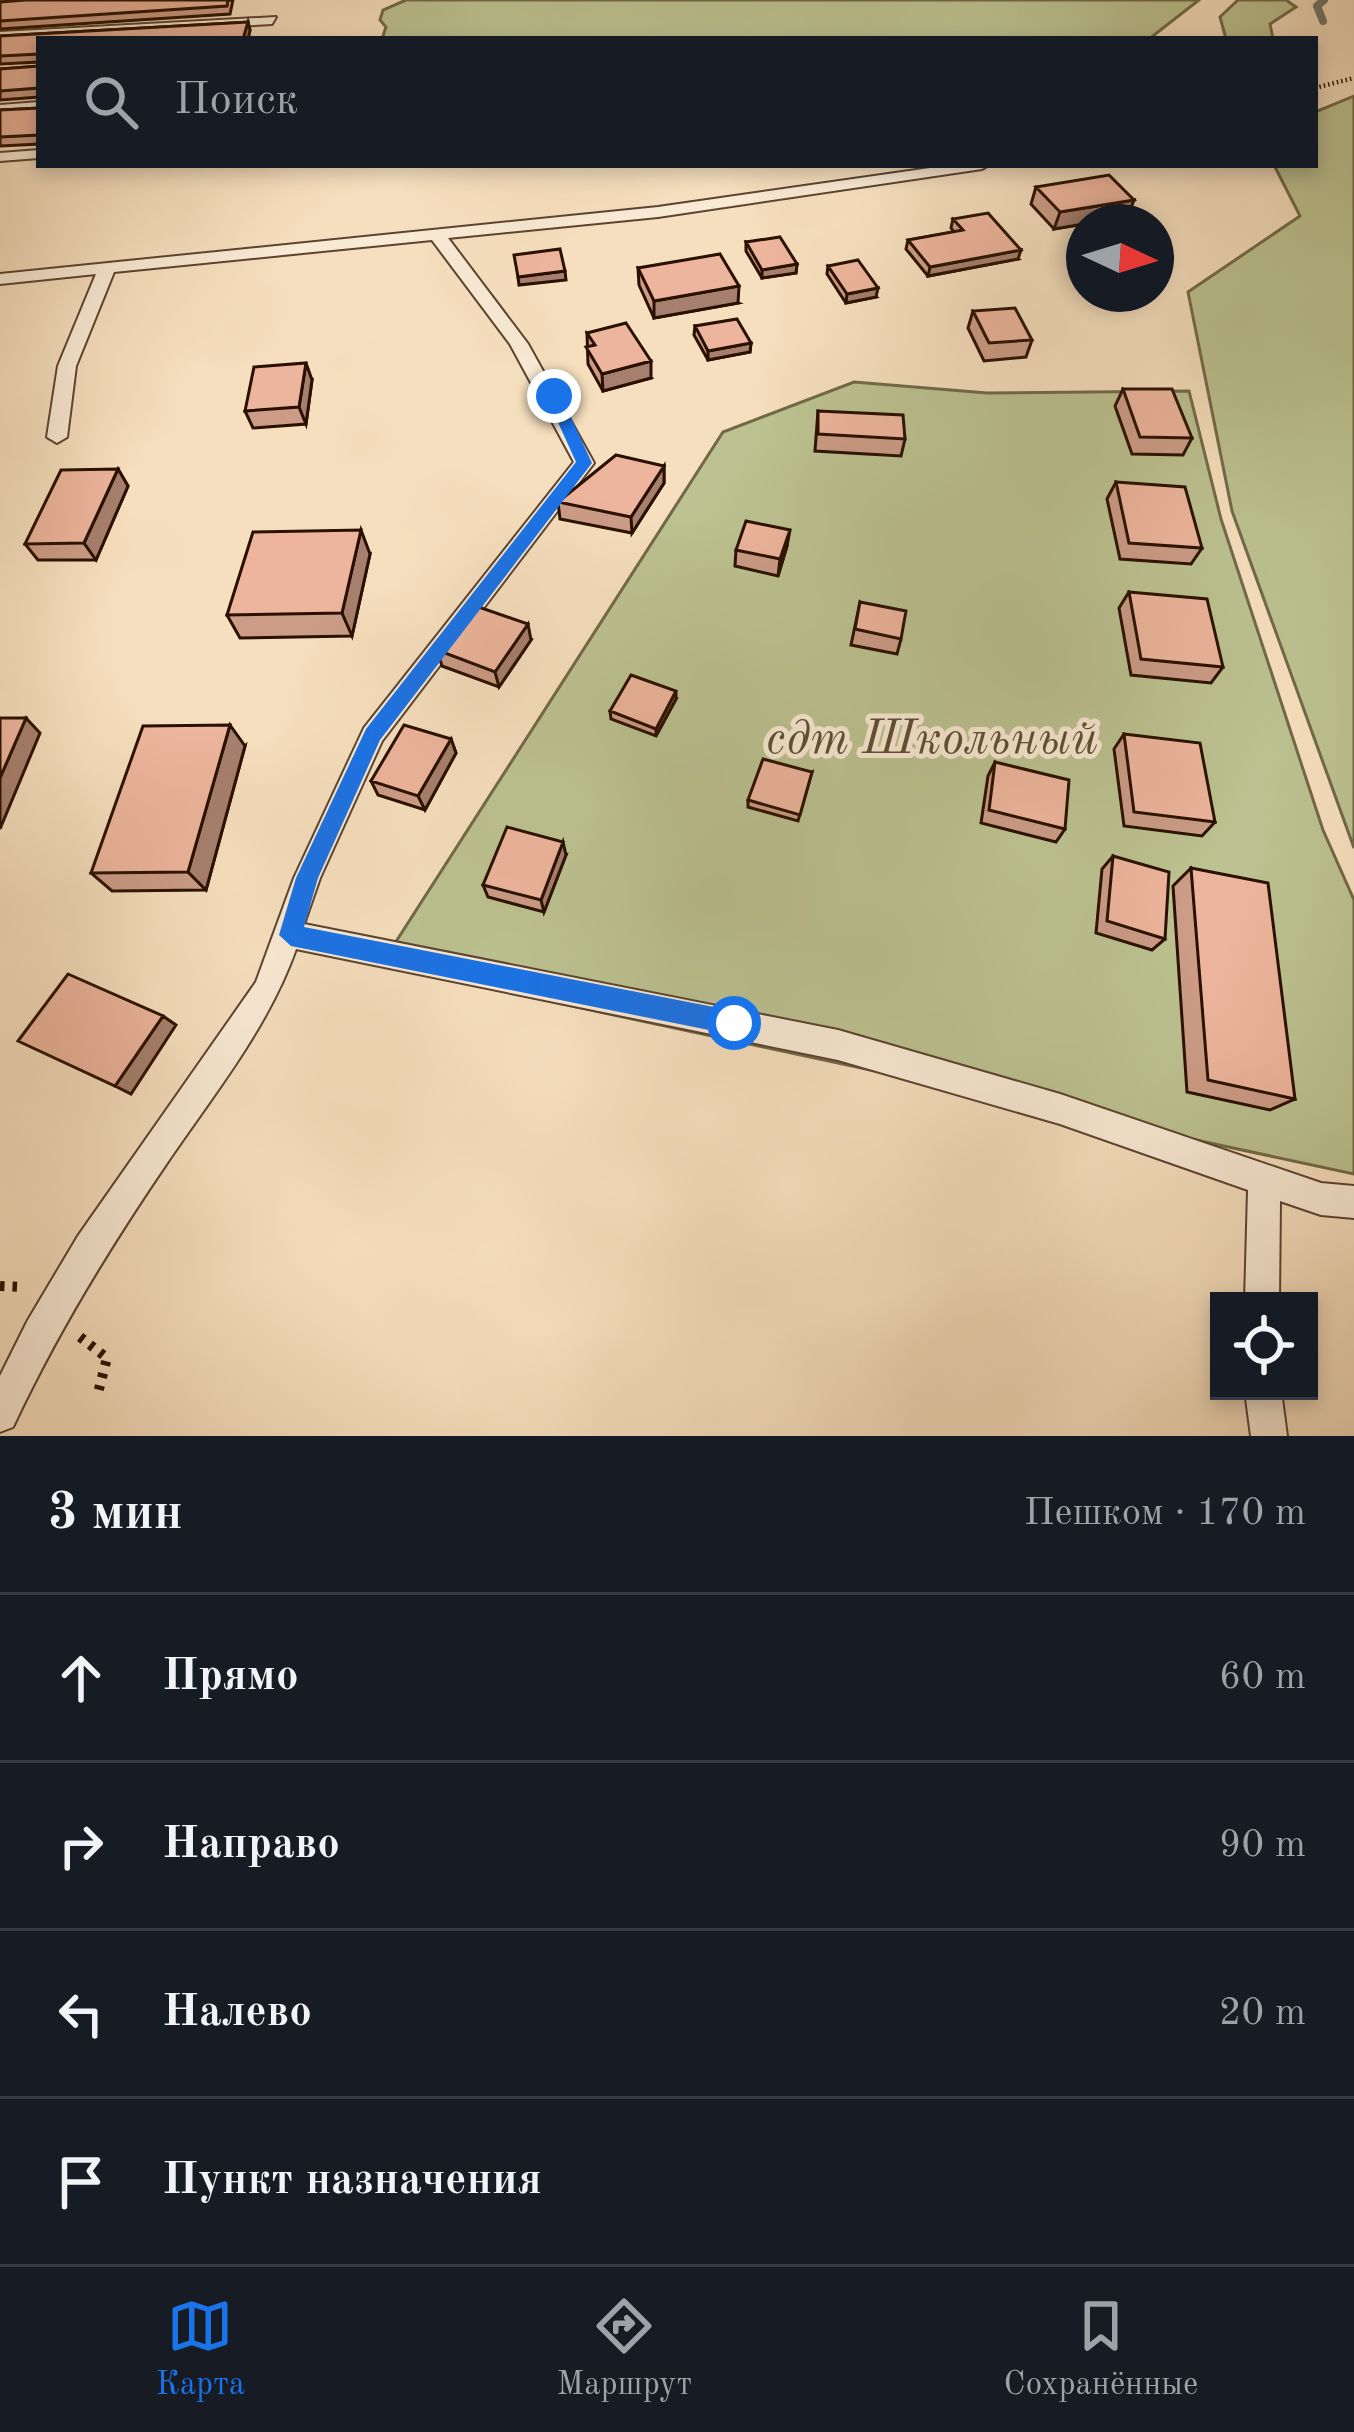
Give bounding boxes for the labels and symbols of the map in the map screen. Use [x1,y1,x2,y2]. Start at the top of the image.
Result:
north arrow [1066,204,1174,312]
route end [527,369,581,423]
park label: сдт Школьный [766,716,1098,764]
route start [707,996,761,1050]

